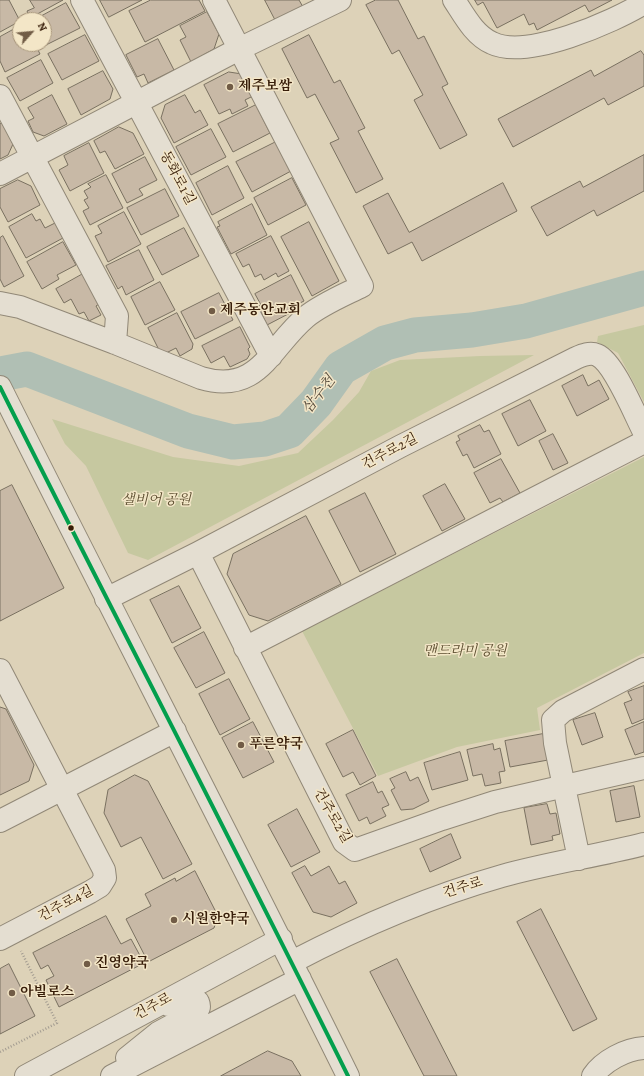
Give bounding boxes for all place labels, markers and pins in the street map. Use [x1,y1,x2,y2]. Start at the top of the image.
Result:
place label: 제주보쌈 [238,79,292,95]
marker: 제주보쌈 [225,82,235,92]
place label: 제주동안교회 [220,303,301,319]
marker: 제주동안교회 [207,306,217,316]
unlabelled marker [66,523,76,533]
place label: 푸른약국 [249,737,303,753]
marker: 푸른약국 [236,740,246,750]
place label: 시원한약국 [182,912,250,928]
marker: 시원한약국 [169,915,179,925]
place label: 진영약국 [95,956,149,972]
marker: 진영약국 [82,959,92,969]
place label: 아빌로스 [20,985,74,1001]
marker: 아빌로스 [7,988,17,998]

